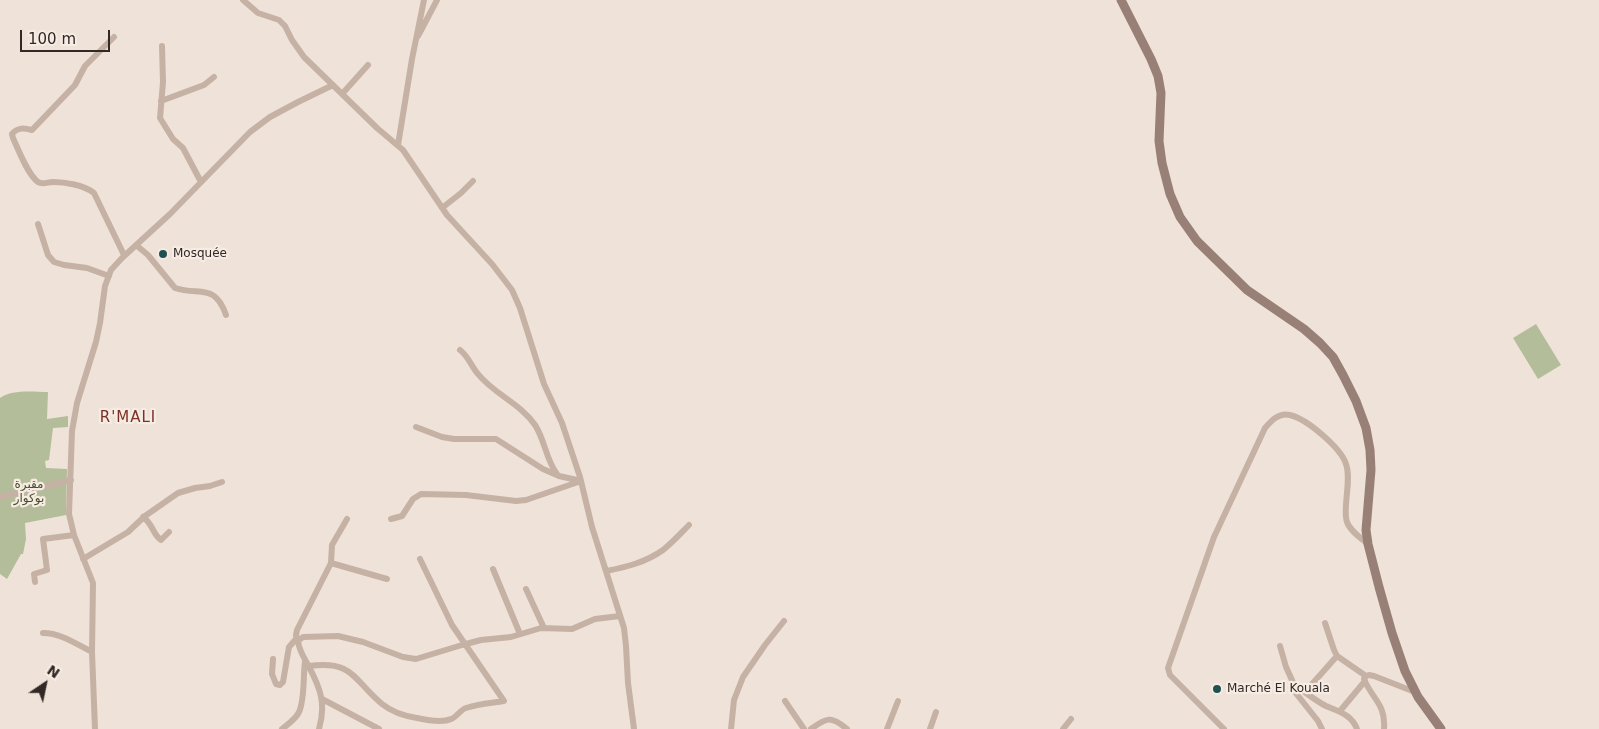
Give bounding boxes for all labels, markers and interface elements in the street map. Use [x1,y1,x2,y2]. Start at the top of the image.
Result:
scale bar [22,20,112,52]
text: 100 m [28,30,76,48]
place label: Mosquée [173,247,227,261]
marker: Mosquée [157,248,169,260]
district label: R'MALI [99,409,157,427]
park label: مقبرة بوكوار [14,478,44,506]
north arrow [20,659,70,709]
text: N [44,662,63,681]
place label: Marché El Kouala [1227,682,1330,696]
marker: Marché El Kouala [1211,683,1223,695]

